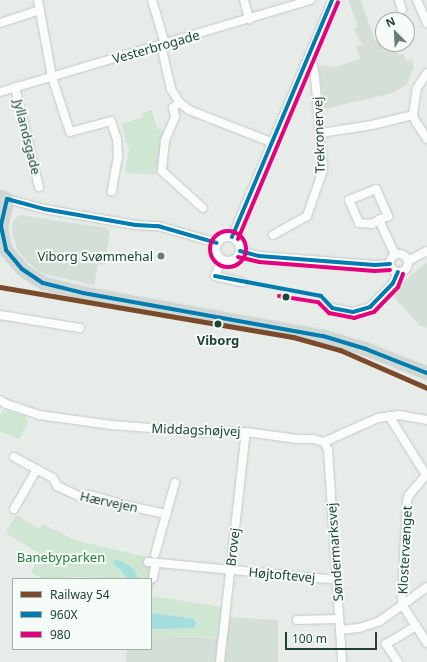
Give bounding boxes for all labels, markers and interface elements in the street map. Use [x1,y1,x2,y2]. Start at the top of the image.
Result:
north arrow [375,12,415,52]
text: N [383,13,397,30]
street label: Vesterbrogade [111,27,201,67]
street label: Trekronervej [310,96,328,174]
street label: Jyllandsgade [10,98,44,176]
place label: Viborg Svømmehal [37,248,153,264]
marker: Viborg Svømmehal [156,251,166,261]
unlabelled marker [281,292,291,302]
marker: Viborg [211,317,225,331]
place label: Viborg [197,332,239,348]
street label: Middagshøjvej [151,421,241,439]
street label: Hærvejen [79,488,139,516]
street label: Søndermarksvej [324,502,346,602]
street label: Klostervænget [395,505,415,595]
street label: Brovej [223,527,243,567]
park label: Banebyparken [17,549,105,565]
street label: Højtoftevej [248,564,316,586]
legend [12,578,152,650]
text: Railway 54 [50,586,110,603]
text: 960X [50,606,78,623]
scale bar [287,624,379,650]
text: 980 [50,626,71,643]
text: 100 m [292,630,327,647]

